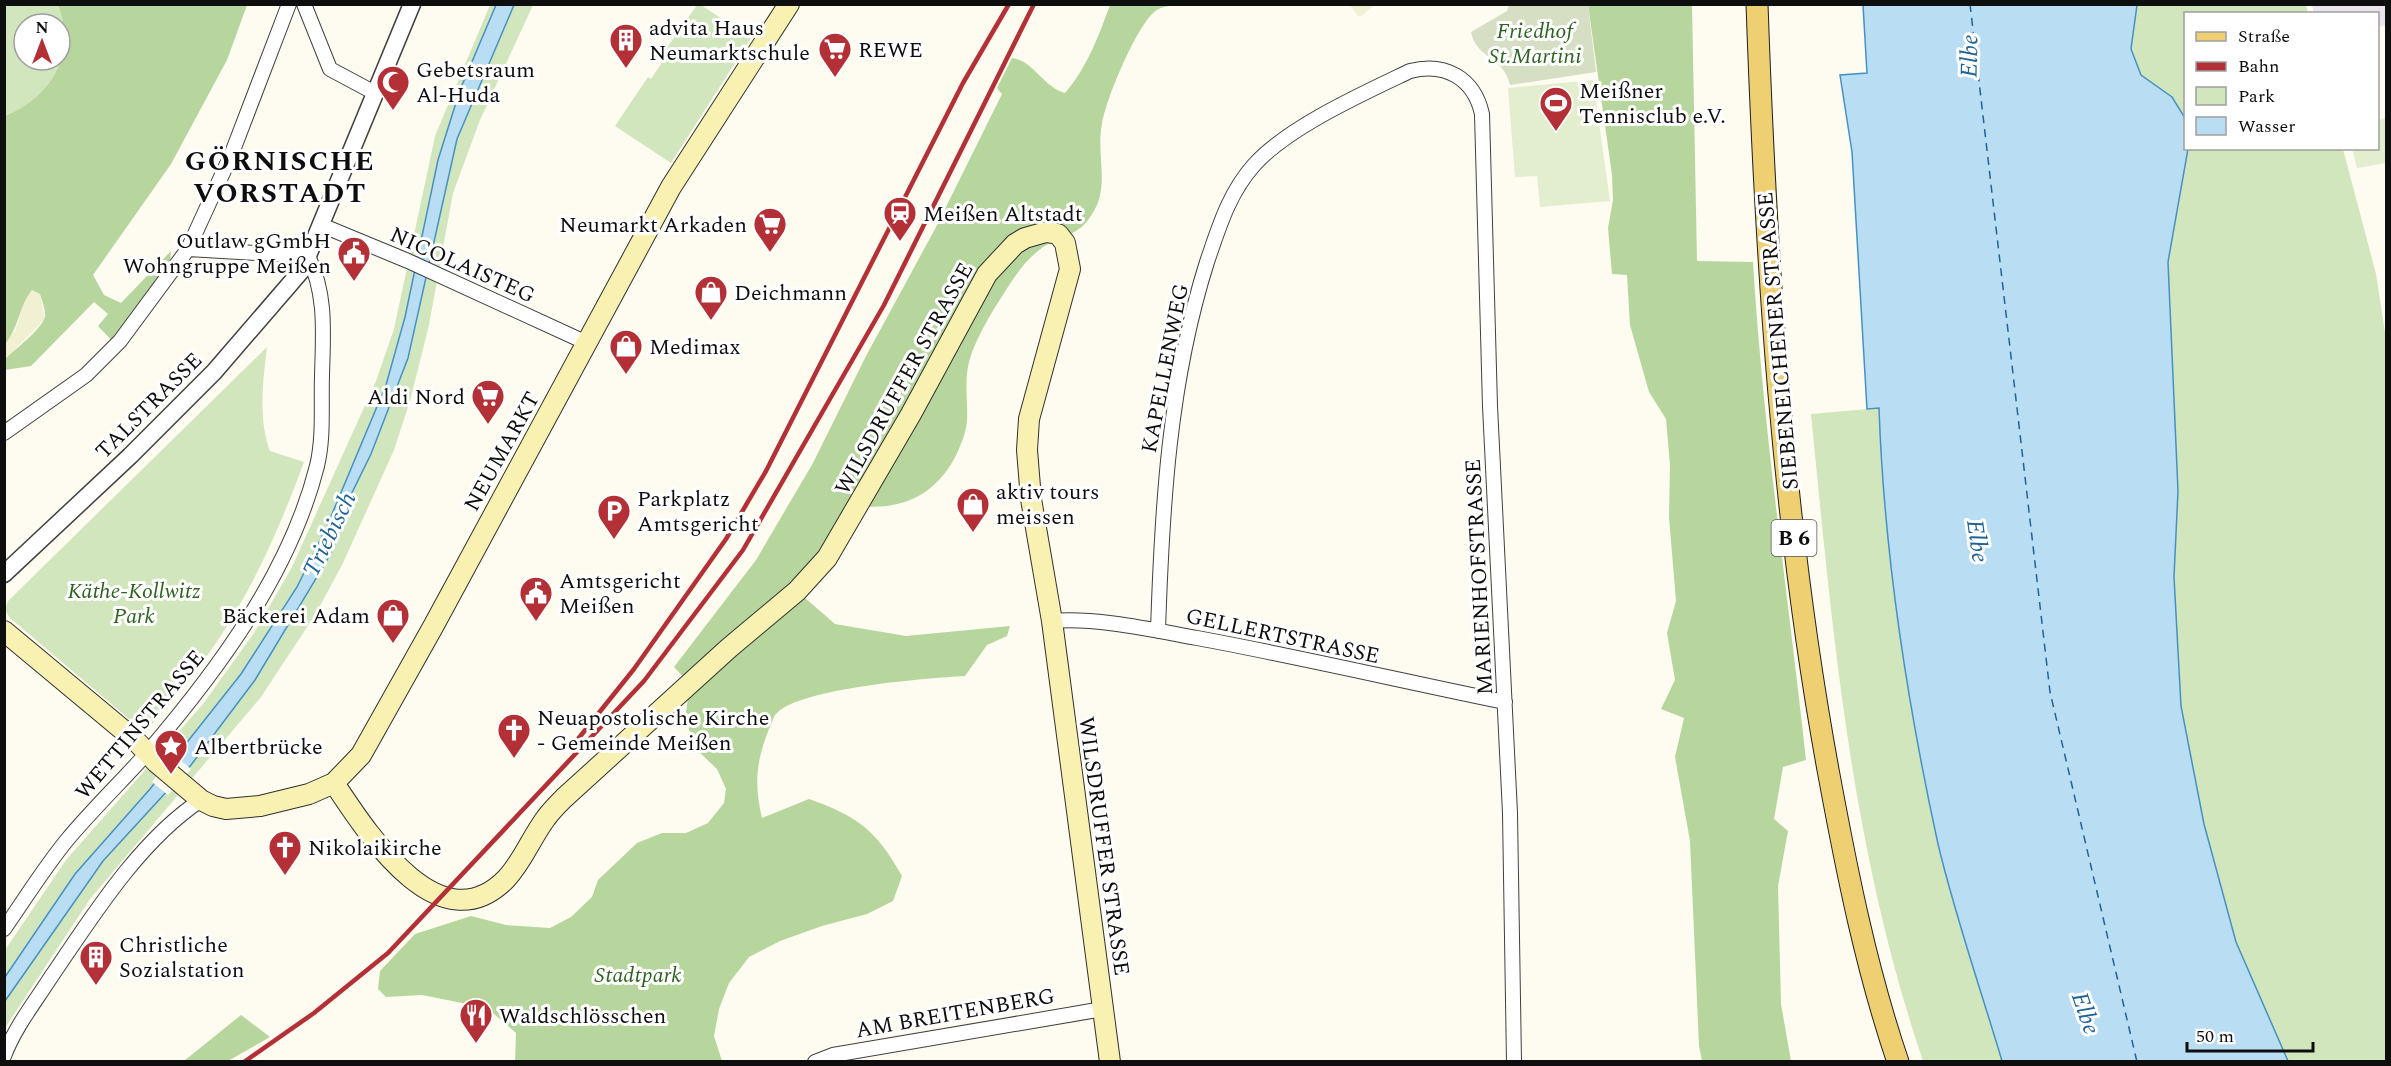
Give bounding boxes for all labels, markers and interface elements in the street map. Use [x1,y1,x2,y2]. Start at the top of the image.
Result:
north arrow [12,12,72,72]
place label: advita Haus Neumarktschule [649,12,810,70]
legend [2184,12,2379,150]
park label: Friedhof St.Martini [1489,15,1581,73]
text: N [35,16,49,40]
building icon: advita Haus Neumarktschule [608,22,644,69]
text: Straße [2238,23,2290,50]
supermarket icon: REWE [817,31,853,78]
place label: REWE [858,34,923,67]
water label: Elbe [1952,34,1988,78]
text: Bahn [2238,53,2280,80]
place label: Gebetsraum Al-Huda [416,54,535,112]
mosque icon: Gebetsraum Al-Huda [375,64,411,111]
place label: Meißner Tennisclub e.V. [1579,75,1726,133]
text: Park [2238,83,2275,110]
sports icon: Meißner Tennisclub e.V. [1538,85,1574,132]
text: Wasser [2238,113,2295,140]
district label: GÖRNISCHE VORSTADT [185,140,375,215]
street label: SIEBENEICHENER STRASSE [1749,191,1808,491]
station icon: Meißen Altstadt [882,195,918,242]
place label: Meißen Altstadt [923,198,1083,231]
supermarket icon: Neumarkt Arkaden [752,206,788,253]
place label: Neumarkt Arkaden [559,209,747,242]
street label: NICOLAISTEG [384,219,540,312]
place label: Outlaw gGmbH Wohngruppe Meißen [123,225,331,283]
public building icon: Outlaw gGmbH Wohngruppe Meißen [336,235,372,282]
street label: WILSDRUFFER STRASSE [827,256,982,501]
shop icon: Deichmann [693,274,729,321]
place label: Deichmann [734,277,847,310]
street label: KAPELLENWEG [1133,281,1198,456]
shop icon: Medimax [608,328,644,375]
place label: Medimax [649,331,740,364]
street label: TALSTRASSE [88,345,210,467]
supermarket icon: Aldi Nord [470,378,506,425]
place label: Aldi Nord [367,381,465,414]
street label: NEUMARKT [456,386,549,517]
street label: MARIENHOFSTRASSE [1457,458,1502,696]
place label: aktiv tours meissen [996,476,1099,534]
place label: Parkplatz Amtsgericht [637,483,759,541]
water label: Triebisch [294,486,366,583]
shop icon: aktiv tours meissen [955,486,991,533]
parking icon: Parkplatz Amtsgericht [596,493,632,540]
water label: Elbe [1956,517,1998,565]
road number: B 6 [1772,520,1816,556]
place label: Amtsgericht Meißen [559,565,681,623]
park label: Käthe-Kollwitz Park [67,575,201,633]
public building icon: Amtsgericht Meißen [518,575,554,622]
shop icon: Bäckerei Adam [375,597,411,644]
place label: Bäckerei Adam [222,600,370,633]
street label: GELLERTSTRASSE [1183,600,1383,673]
street label: WETTINSTRASSE [67,643,213,807]
place label: Neuapostolische Kirche - Gemeinde Meißen [537,702,769,760]
church icon: Neuapostolische Kirche - Gemeinde Meißen [496,712,532,759]
street label: WILSDRUFFER STRASSE [1069,714,1138,978]
place icon: Albertbrücke [153,728,189,775]
place label: Albertbrücke [194,731,323,764]
church icon: Nikolaikirche [267,829,303,876]
place label: Nikolaikirche [308,832,442,865]
place label: Christliche Sozialstation [119,929,245,987]
building icon: Christliche Sozialstation [78,939,114,986]
park label: Stadtpark [594,959,682,992]
street label: AM BREITENBERG [853,980,1058,1047]
water label: Elbe [2061,987,2109,1040]
restaurant icon: Waldschlösschen [458,997,494,1044]
place label: Waldschlösschen [499,1000,666,1033]
scale bar [2187,1015,2313,1053]
text: 50 m [2196,1023,2234,1050]

